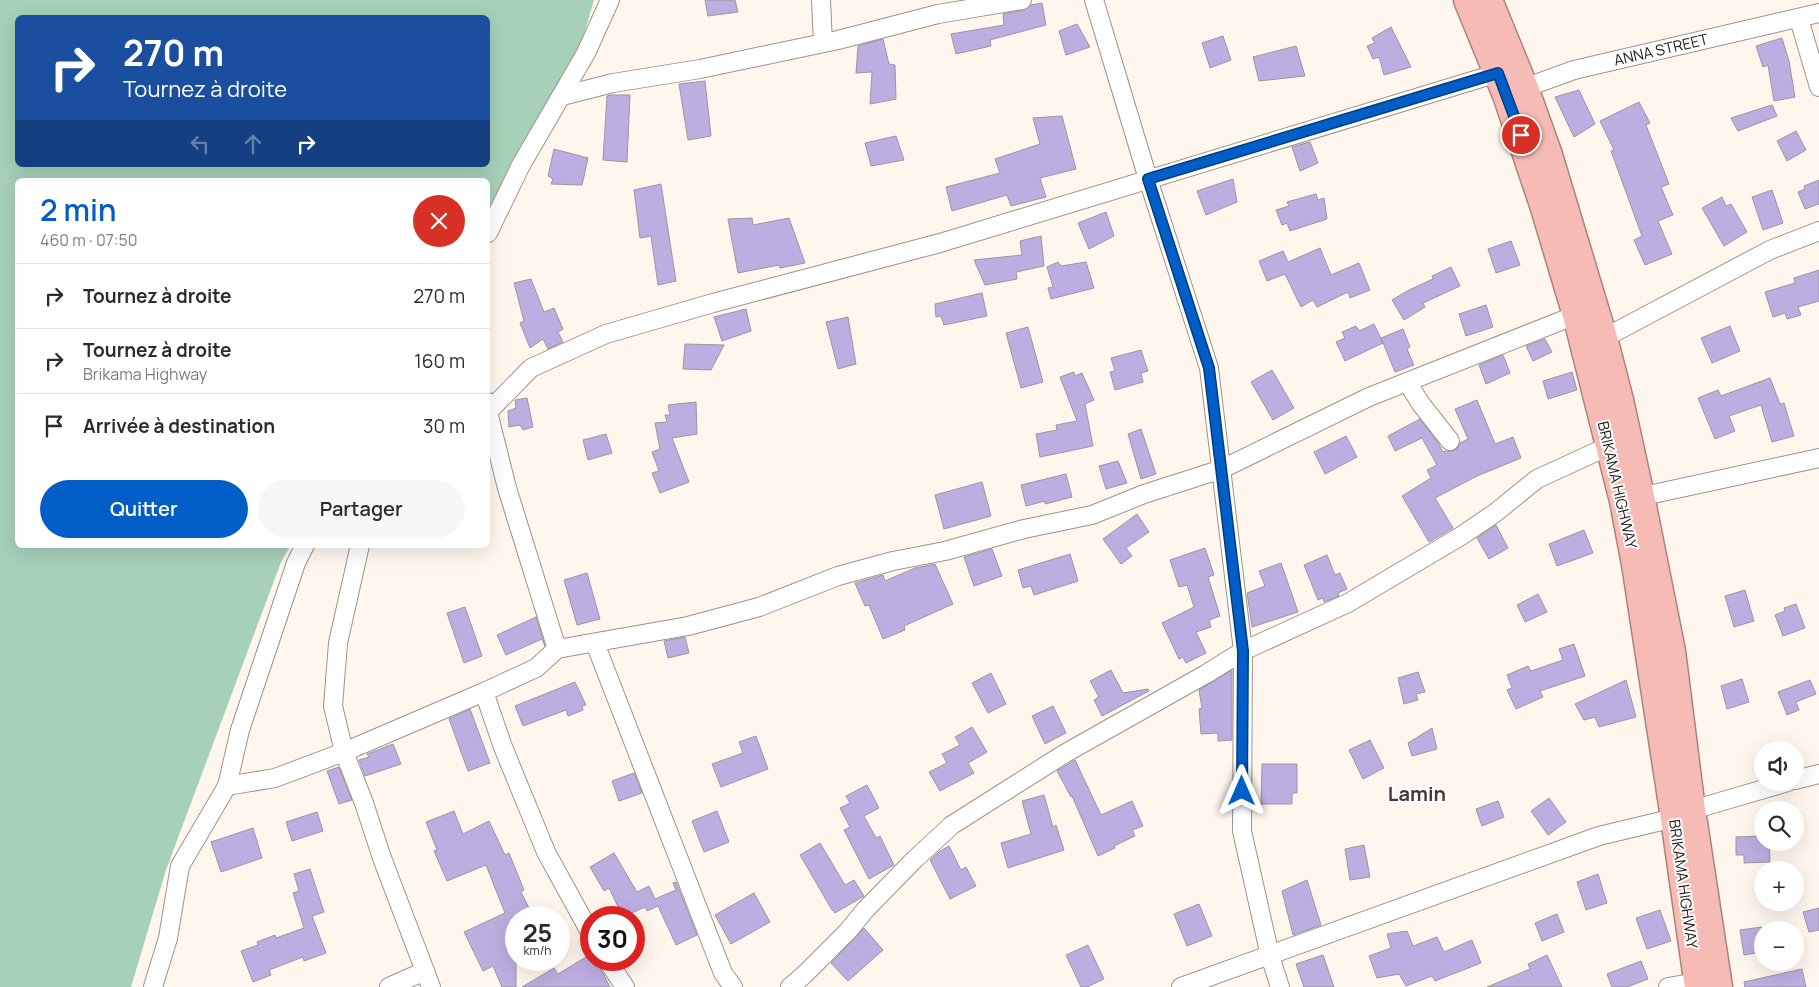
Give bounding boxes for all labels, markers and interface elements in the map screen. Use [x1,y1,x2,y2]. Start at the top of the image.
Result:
street label: ANNA STREET [1612,28,1710,71]
text: 270 m [123,29,224,77]
icon: right [40,35,105,100]
text: Tournez à droite [123,74,287,104]
pin [1500,114,1542,156]
icon: arrive [1507,121,1535,149]
icon: left [186,130,214,158]
icon: ahead [239,130,267,158]
icon: right [292,130,320,158]
text: 2 min [40,189,116,230]
button: close [413,195,465,247]
text: 460 m · 07:50 [40,229,138,251]
icon: right [40,282,68,310]
text: Tournez à droite [83,283,231,309]
text: 270 m [413,283,465,309]
text: Tournez à droite [83,337,231,363]
icon: right [40,347,68,375]
text: 160 m [414,348,465,374]
text: Brikama Highway [83,363,207,385]
icon: arrive [40,412,68,440]
text: Arrivée à destination [83,413,275,439]
text: 30 m [423,413,465,439]
street label: BRIKAMA HIGHWAY [1593,419,1643,551]
button: Quitter [40,480,248,538]
button: Partager [258,480,465,538]
map controls [1754,741,1804,971]
button: sound [1754,741,1804,791]
position arrow [1215,764,1267,816]
district label: Lamin [1388,780,1446,807]
button: search [1754,801,1804,851]
street label: BRIKAMA HIGHWAY [1664,818,1703,951]
button: + [1754,861,1804,911]
speed limit sign: 30 [580,906,645,971]
text: 25 [523,915,552,950]
button: − [1754,921,1804,971]
text: km/h [524,942,551,959]

